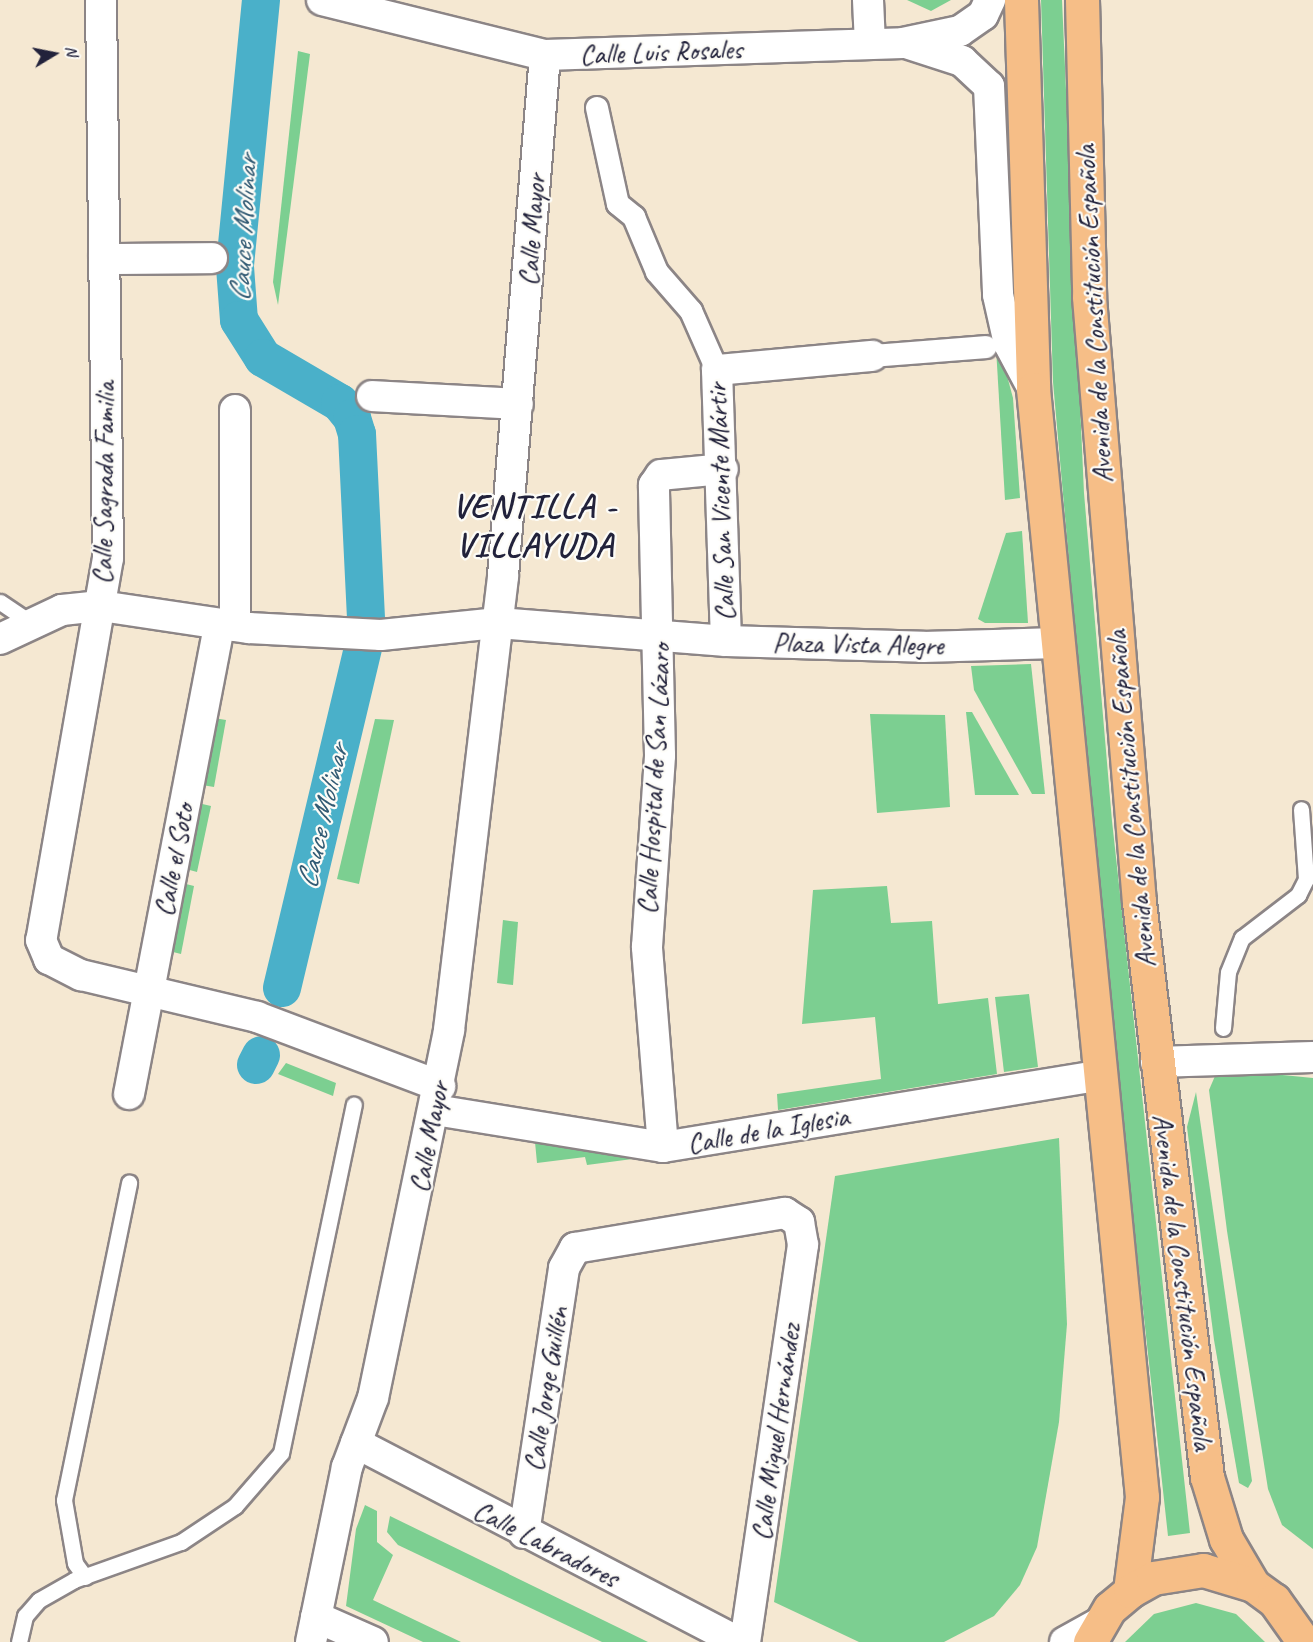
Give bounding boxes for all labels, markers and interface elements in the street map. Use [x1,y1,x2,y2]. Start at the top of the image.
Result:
north arrow [24,24,84,84]
street label: Calle Luis Rosales [579,32,743,72]
text: N [61,44,82,57]
street label: Avenida de la Constitución Española [1068,144,1120,484]
water label: Cauce Molinar [221,155,265,303]
street label: Calle Mayor [511,173,553,287]
street label: Calle Sagrada Familia [85,381,123,585]
street label: Calle San Vicente Mártir [700,382,742,622]
district label: VENTILLA - VILLAYUDA [454,485,616,564]
street label: Plaza Vista Alegre [773,626,943,662]
street label: Avenida de la Constitución Española [1099,629,1163,969]
street label: Calle Hospital de San Lázaro [630,643,678,915]
water label: Cauce Molinar [288,742,356,892]
street label: Calle el Soto [147,801,201,919]
street label: Calle Mayor [402,1079,456,1195]
street label: Calle de la Iglesia [685,1099,851,1161]
street label: Avenida de la Constitución Española [1146,1112,1220,1452]
street label: Calle Jorge Guillén [516,1305,576,1473]
street label: Calle Miguel Hernández [744,1321,808,1543]
street label: Calle Labradores [468,1493,624,1595]

